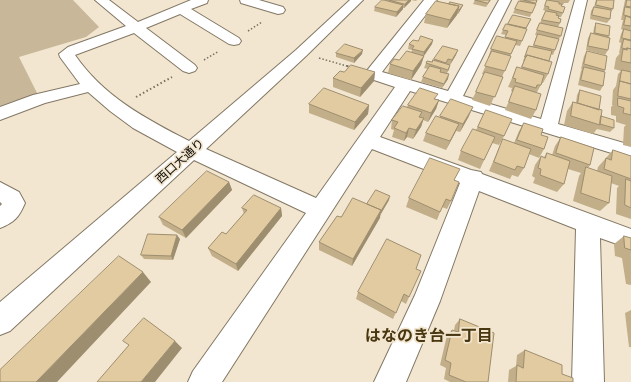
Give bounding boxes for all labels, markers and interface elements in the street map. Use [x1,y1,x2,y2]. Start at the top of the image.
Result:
street label: 西口大通り [153,136,207,186]
district label: はなのき台一丁目 [365,326,493,346]

